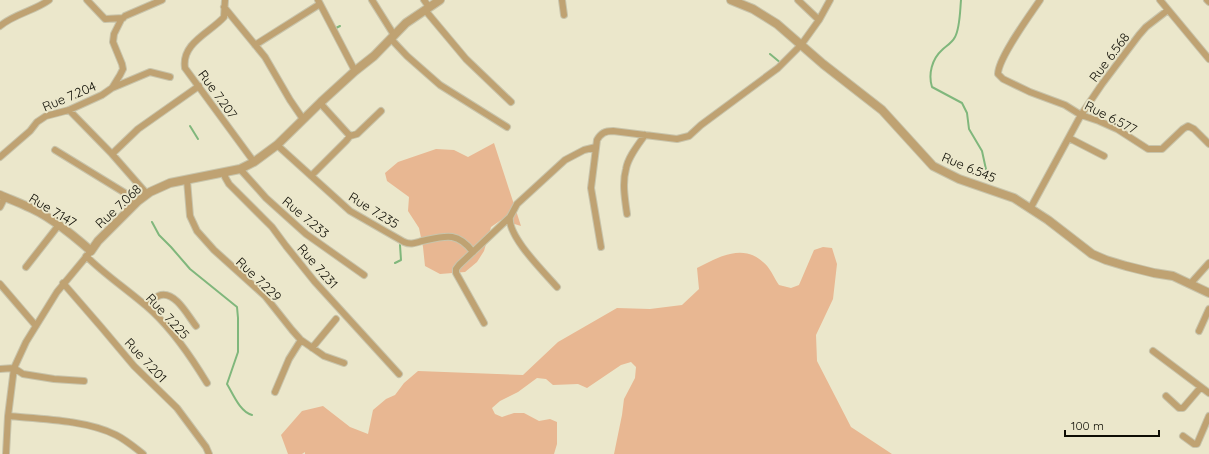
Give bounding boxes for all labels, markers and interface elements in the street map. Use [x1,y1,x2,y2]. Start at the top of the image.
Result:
street label: Rue 6.568 [1085,29,1133,85]
street label: Rue 7.207 [195,67,241,122]
street label: Rue 7.204 [40,77,98,114]
street label: Rue 6.577 [1082,97,1140,137]
street label: Rue 6.545 [939,148,999,186]
street label: Rue 7.068 [92,181,144,231]
street label: Rue 7.235 [346,188,402,232]
street label: Rue 7.147 [26,190,80,230]
street label: Rue 7.233 [279,193,333,241]
street label: Rue 7.231 [294,240,342,292]
street label: Rue 7.229 [233,254,285,304]
street label: Rue 7.225 [143,290,193,342]
street label: Rue 7.201 [121,334,171,386]
scale bar [1065,412,1159,438]
text: 100 m [1071,418,1104,433]

